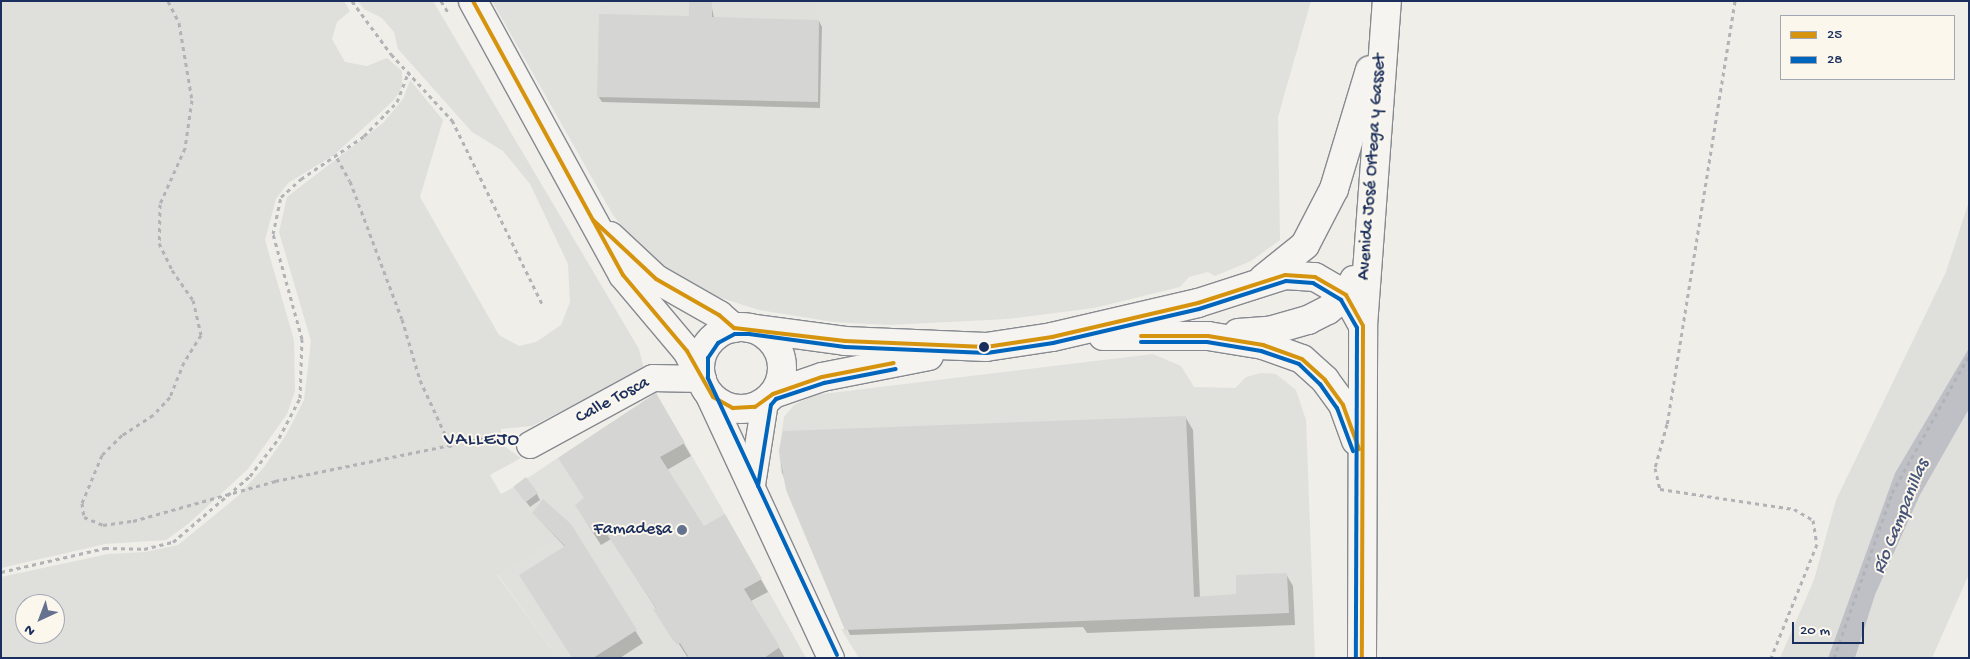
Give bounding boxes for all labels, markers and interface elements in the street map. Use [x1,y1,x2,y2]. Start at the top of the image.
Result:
legend [1780,15,1955,80]
text: 25 [1827,26,1842,44]
text: 28 [1827,51,1843,69]
street label: Avenida José Ortega y Gasset [1354,53,1392,281]
unlabelled marker [979,342,989,352]
street label: Calle Tosca [573,373,653,429]
district label: VALLEJO [443,430,521,452]
water label: Río Campanillas [1869,456,1935,578]
place label: Famadesa [594,519,672,541]
marker: Famadesa [676,524,688,536]
north arrow [15,594,65,644]
scale bar [1795,612,1868,644]
text: N [21,620,39,639]
text: 20 m [1800,622,1830,640]

